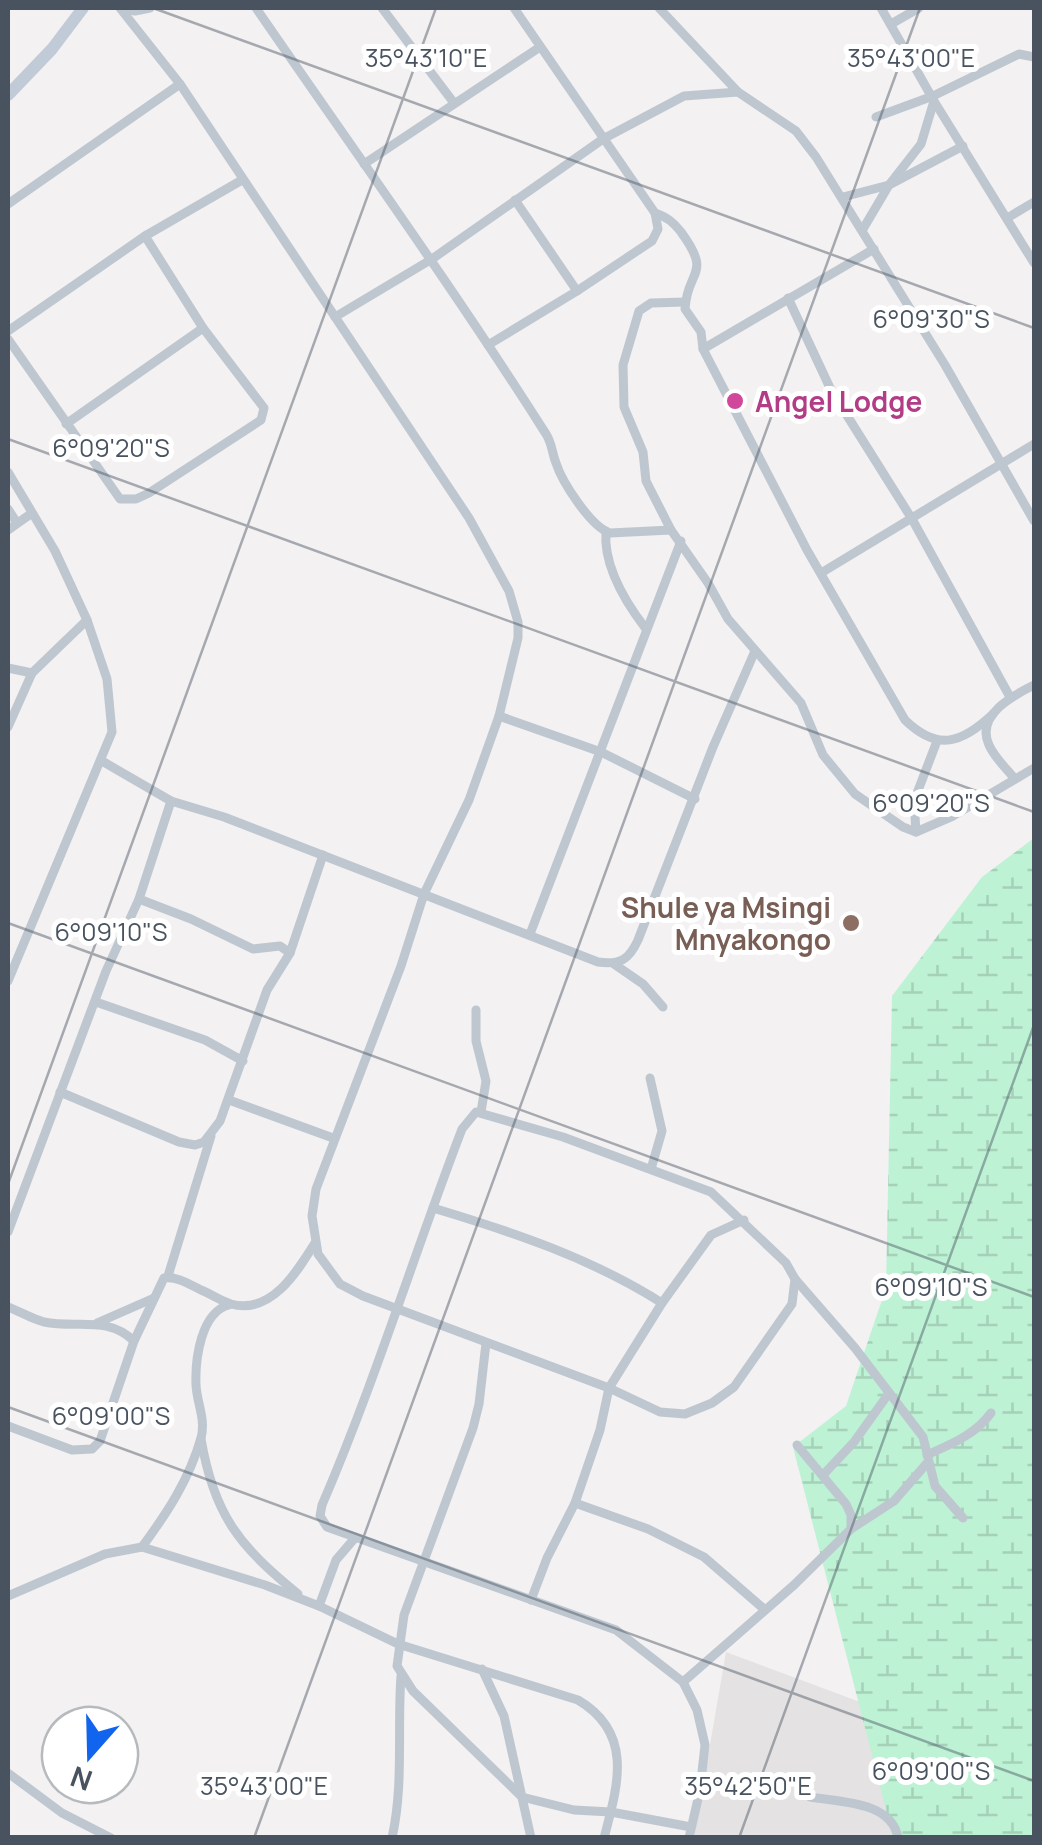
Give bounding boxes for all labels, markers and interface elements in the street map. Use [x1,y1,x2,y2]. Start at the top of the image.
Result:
text: 35°43'10"E [365,40,487,75]
text: 35°43'00"E [847,40,975,75]
text: 6°09'30"S [872,301,990,336]
place label: Angel Lodge [755,382,922,420]
marker: Angel Lodge [724,390,746,412]
text: 6°09'20"S [52,430,170,465]
text: 6°09'20"S [872,785,990,820]
place label: Shule ya Msingi Mnyakongo [621,888,831,958]
marker: Shule ya Msingi Mnyakongo [840,912,862,934]
text: 6°09'10"S [54,914,168,949]
text: 6°09'10"S [874,1269,988,1304]
text: 6°09'00"S [52,1398,170,1433]
north arrow [40,1705,140,1805]
text: 6°09'00"S [872,1753,990,1788]
text: N [65,1758,97,1801]
text: 35°43'00"E [200,1768,328,1803]
text: 35°42'50"E [684,1768,812,1803]

